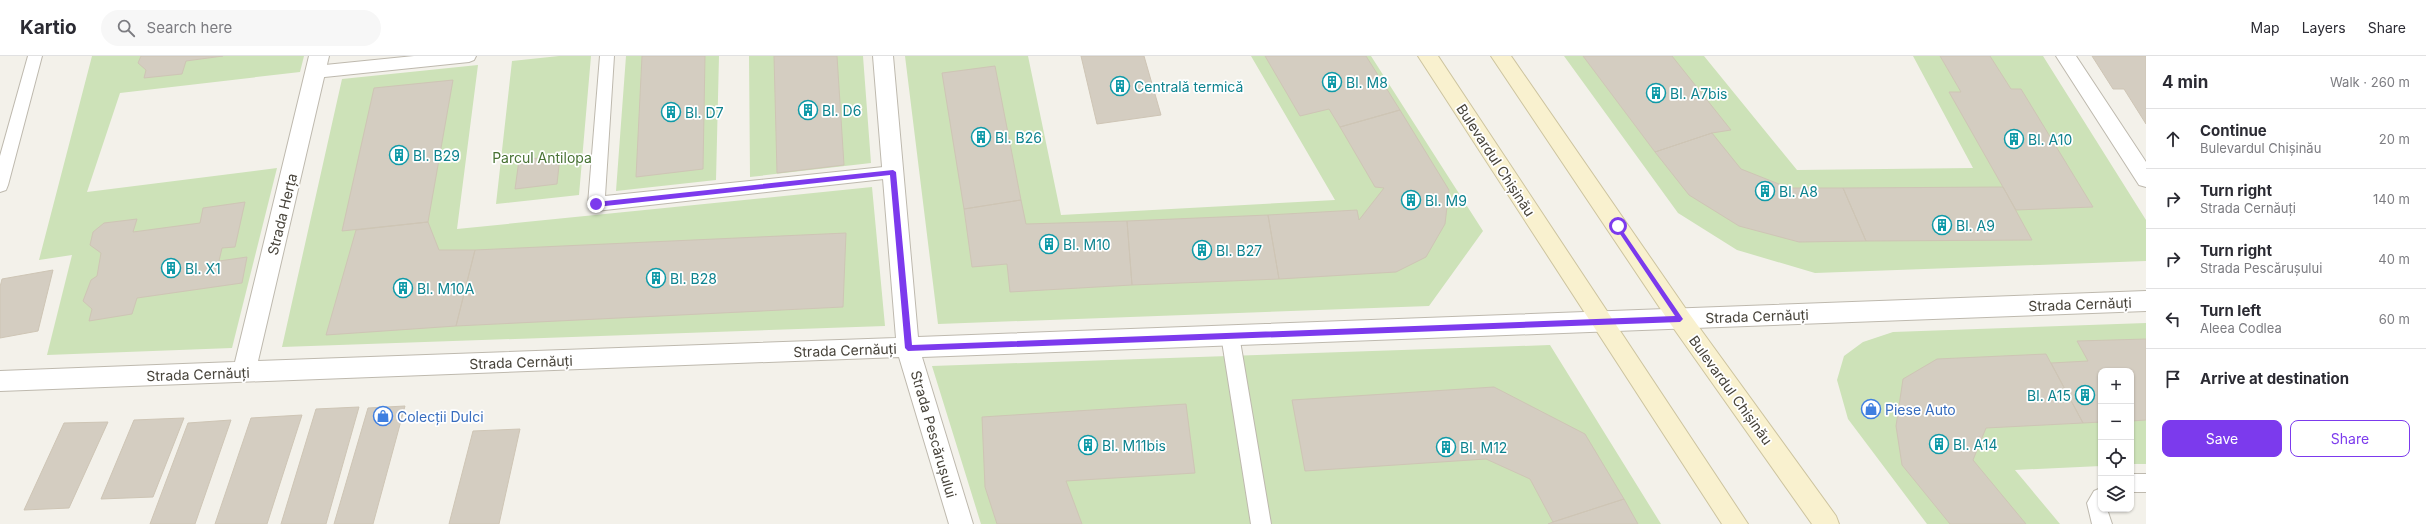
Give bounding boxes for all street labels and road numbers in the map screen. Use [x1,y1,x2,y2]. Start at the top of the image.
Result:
street label: Bulevardul Chișinău [1452,101,1539,220]
street label: Strada Herța [264,171,301,257]
street label: Strada Cernăuți [2028,294,2132,315]
street label: Strada Cernăuți [1705,306,1809,327]
street label: Bulevardul Chișinău [1685,332,1776,448]
street label: Strada Cernăuți [793,340,897,361]
street label: Strada Cernăuți [469,352,573,373]
street label: Strada Cernăuți [146,364,250,385]
street label: Strada Pescărușului [907,368,960,500]

